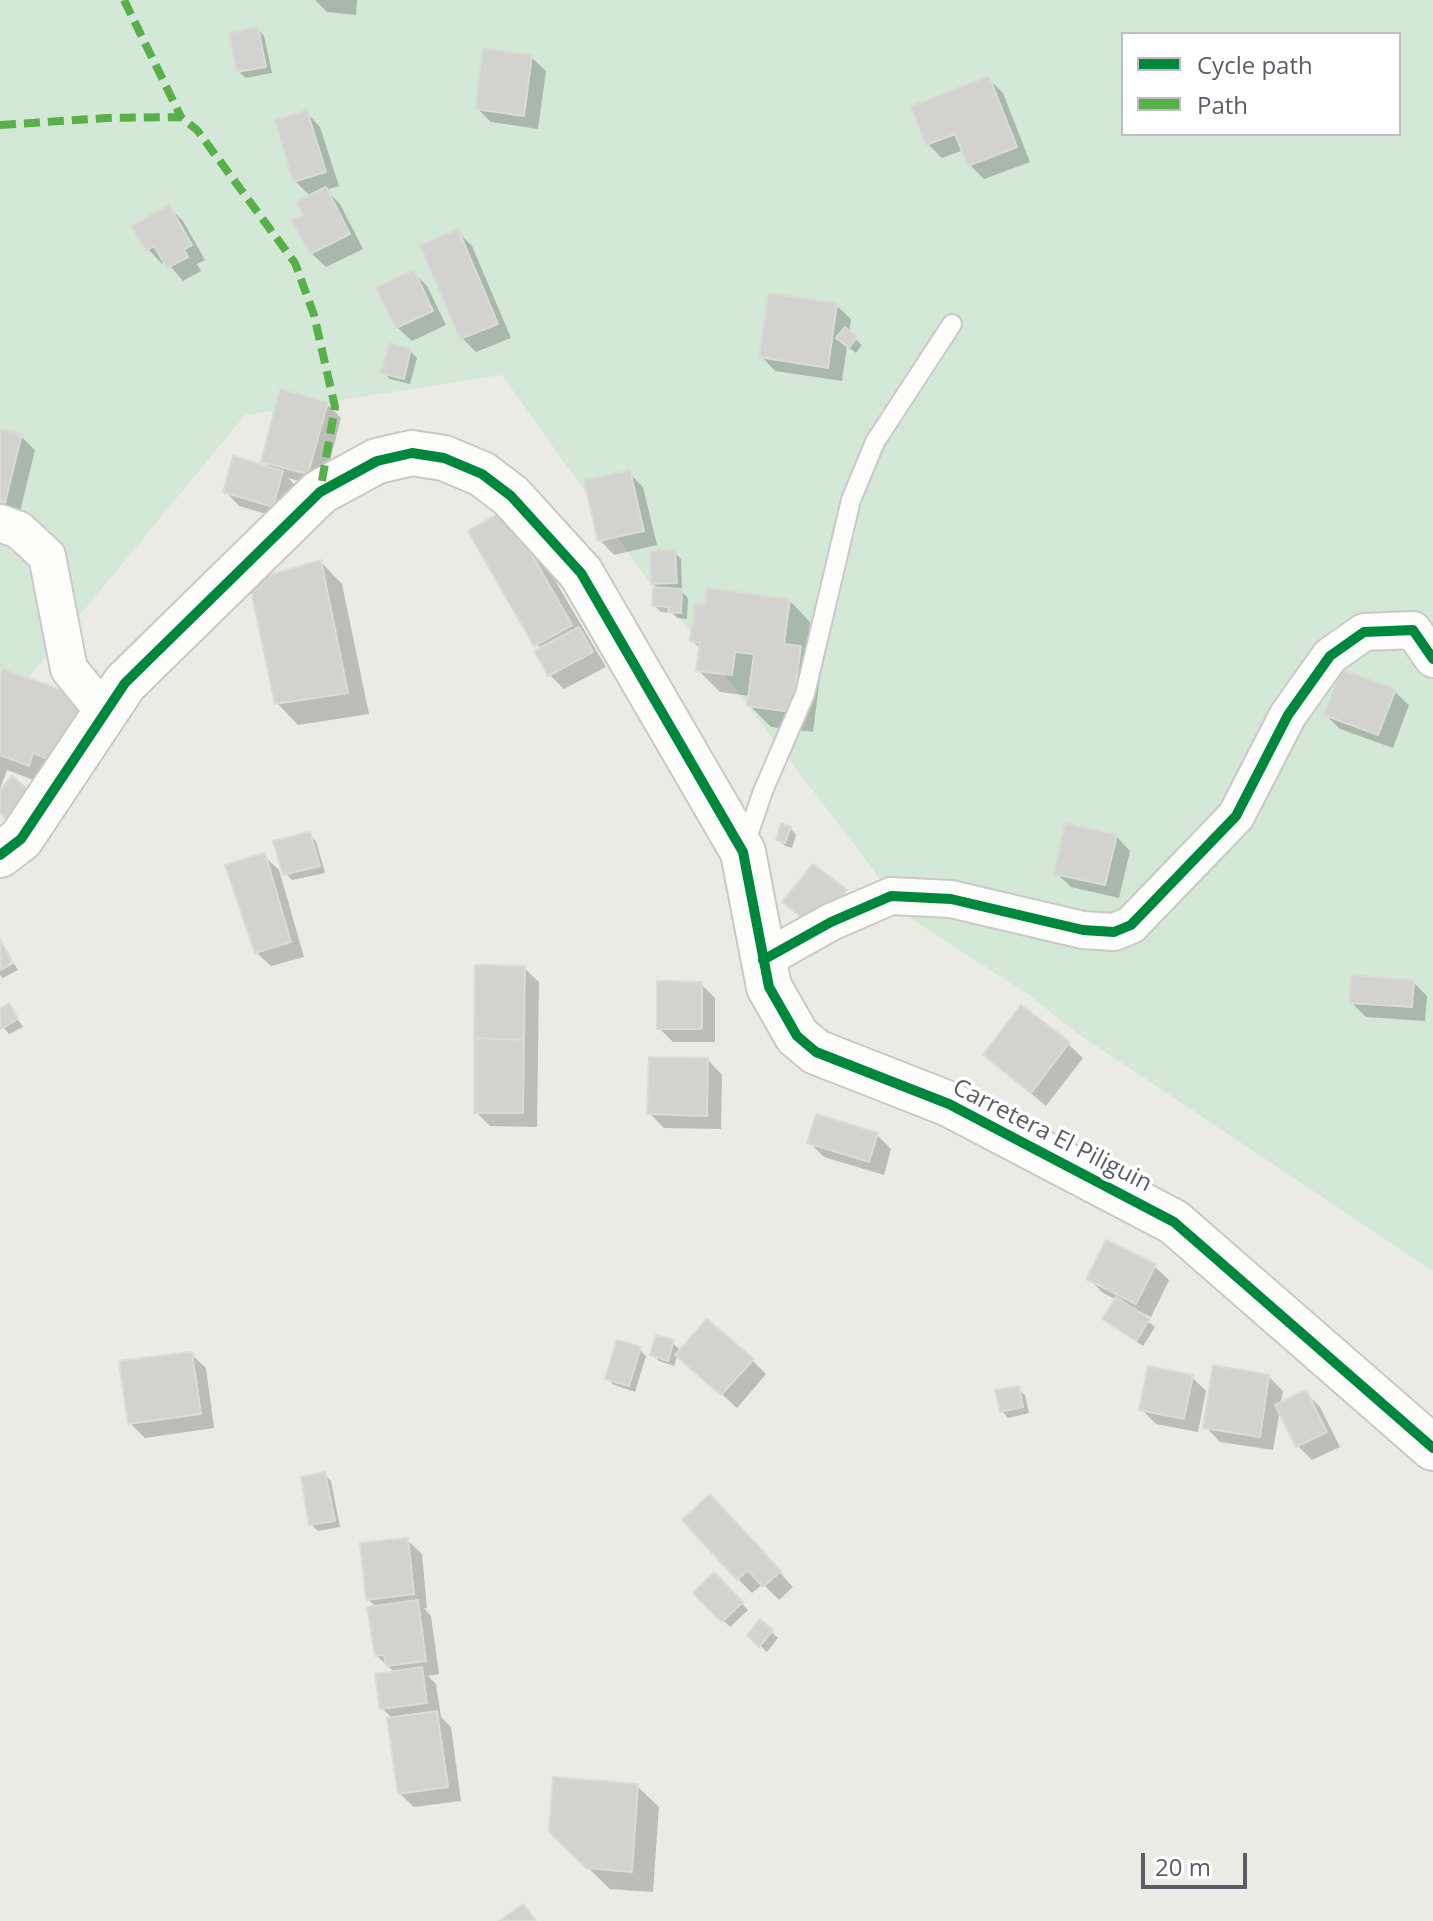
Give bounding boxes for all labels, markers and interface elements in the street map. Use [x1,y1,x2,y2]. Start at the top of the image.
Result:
legend [1121,32,1401,136]
text: Cycle path [1197,48,1313,81]
text: Path [1197,88,1248,121]
street label: Carretera El Piliguin [948,1073,1156,1199]
scale bar [1145,1837,1251,1887]
text: 20 m [1155,1850,1211,1883]

